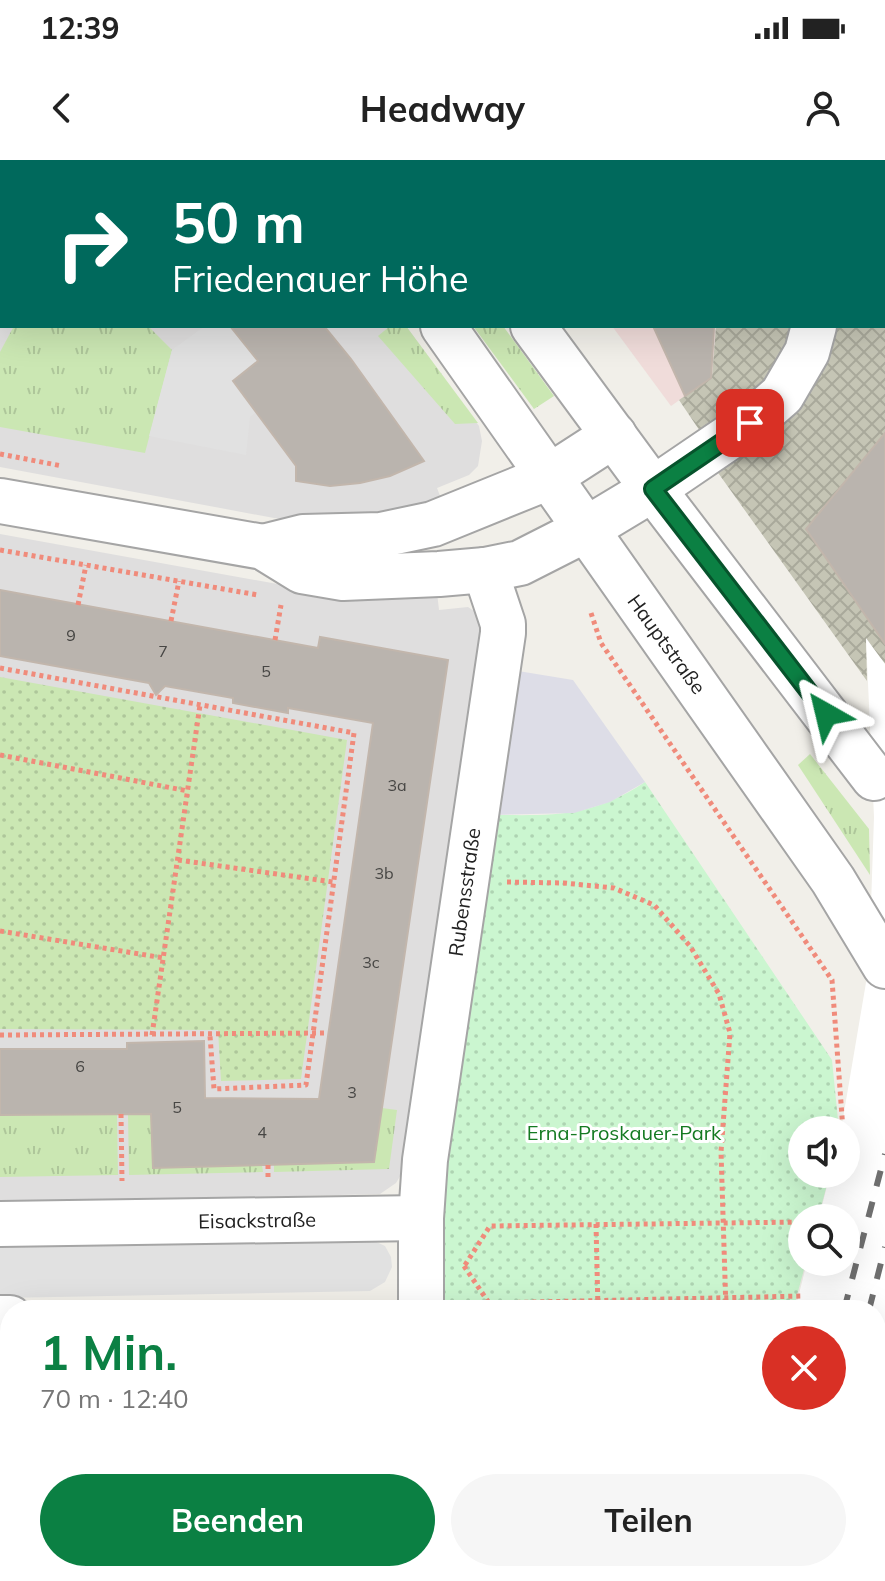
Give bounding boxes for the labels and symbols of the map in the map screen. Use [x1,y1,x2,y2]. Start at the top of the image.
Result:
pin [716,389,784,457]
street label: Hauptstraße [622,589,712,699]
house number: 9 [66,625,76,645]
house number: 7 [158,641,168,661]
house number: 5 [261,661,271,681]
position arrow [784,672,868,756]
house number: 3a [387,775,407,795]
street label: Rubensstraße [443,826,485,958]
house number: 3b [374,863,394,883]
house number: 3c [362,952,380,972]
house number: 6 [75,1056,85,1076]
house number: 3 [347,1082,357,1102]
house number: 5 [172,1097,182,1117]
park label: Erna-Proskauer-Park [527,1120,722,1145]
house number: 4 [257,1122,267,1142]
street label: Eisackstraße [198,1206,316,1234]

